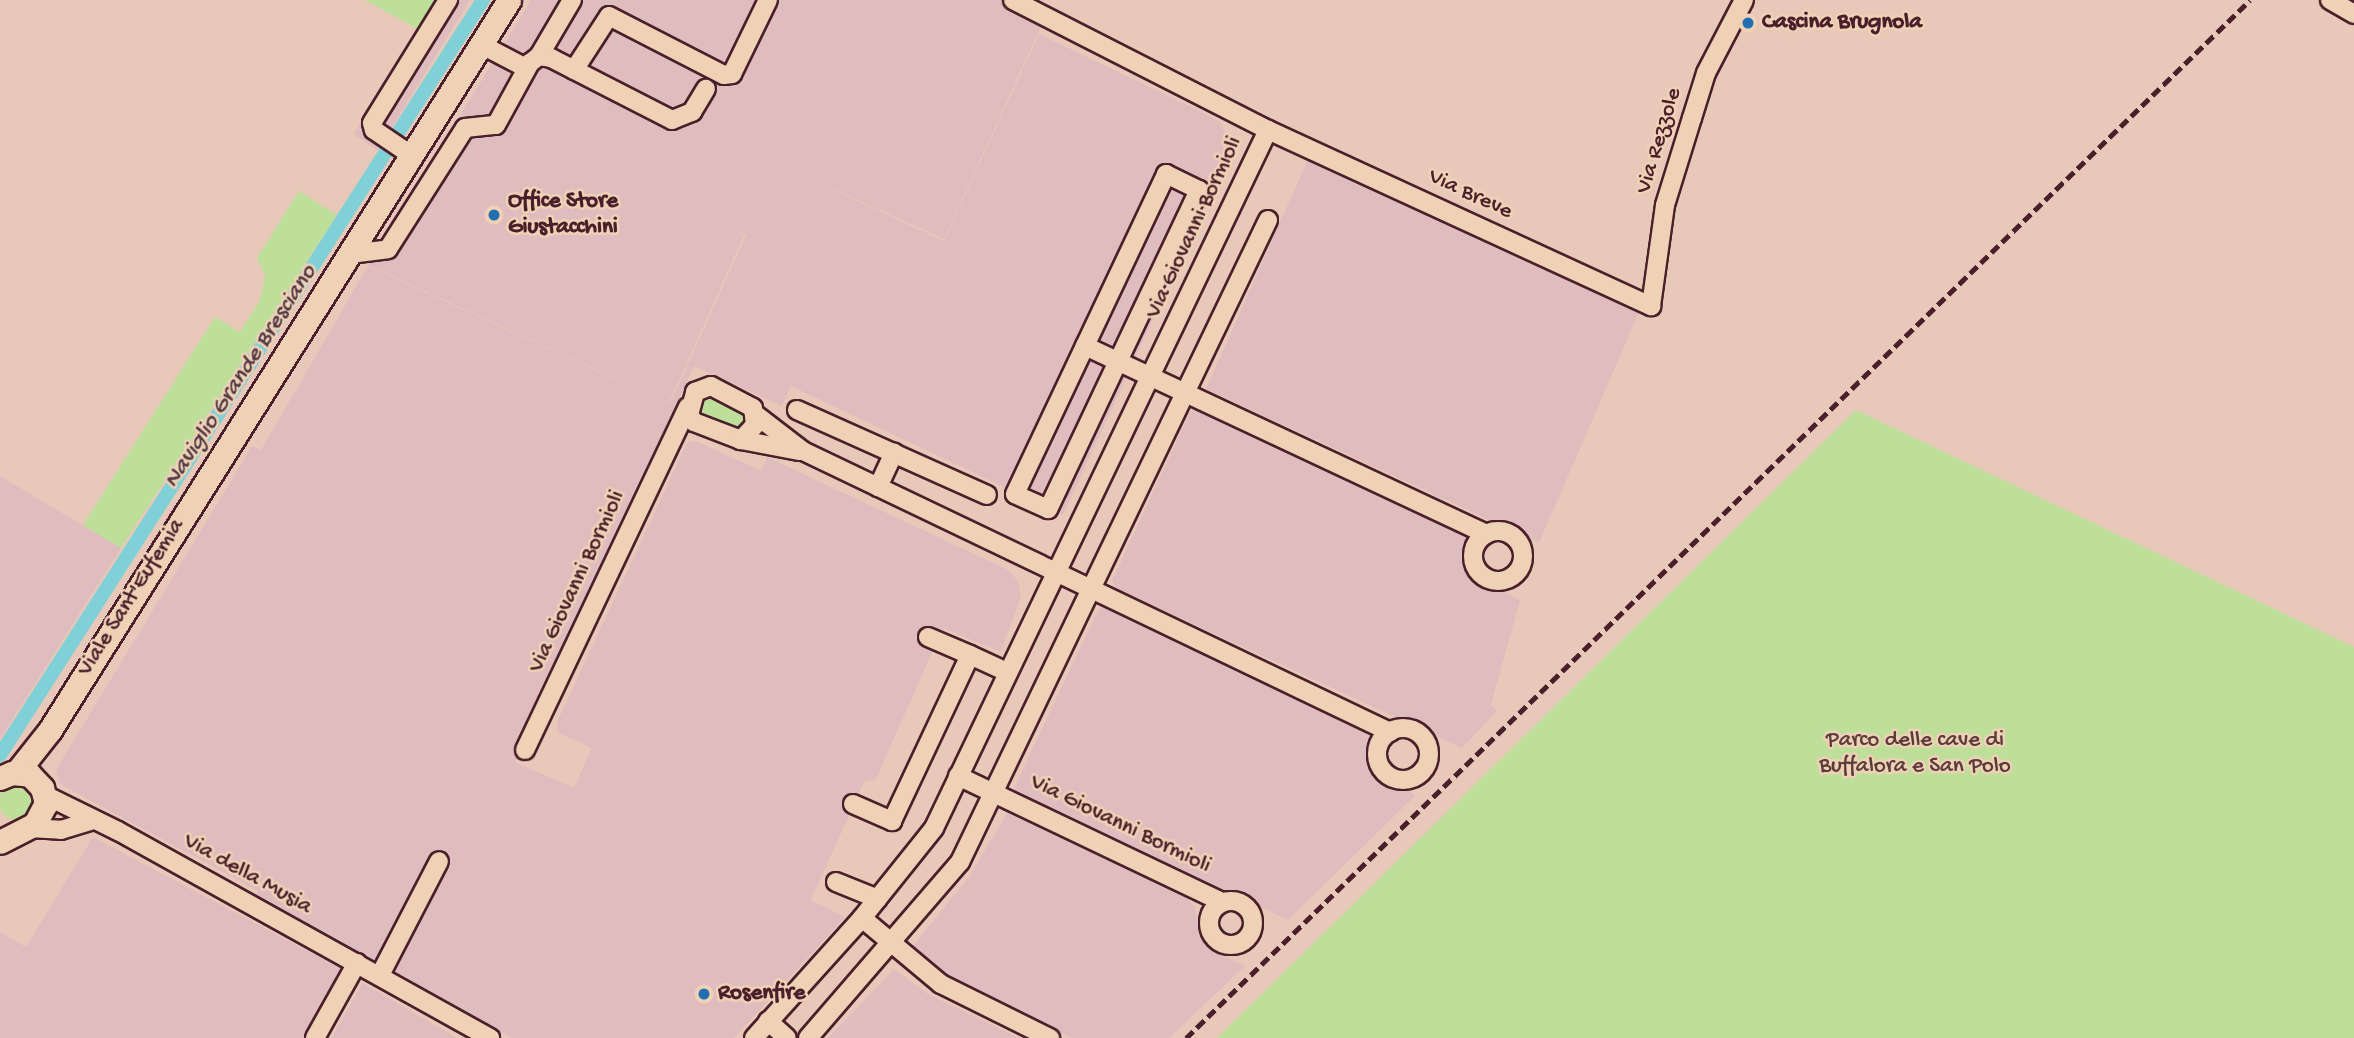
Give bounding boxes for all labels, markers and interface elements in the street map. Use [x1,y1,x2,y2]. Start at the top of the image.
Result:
place label: Cascina Brugnola [1762,9,1922,37]
marker: Cascina Brugnola [1740,15,1756,31]
street label: Via Rezzole [1631,85,1689,197]
street label: Via Giovanni Bormioli [1141,133,1249,323]
street label: Via Breve [1423,164,1517,226]
place label: Office Store Giustacchini [508,188,618,242]
marker: Office Store Giustacchini [486,207,502,223]
water label: Naviglio Grande Bresciano [158,260,324,494]
street label: Via Giovanni Bormioli [524,487,632,677]
street label: Viale Sant'Eufemia [72,514,192,682]
park label: Parco delle cave di Buffalora e San Polo [1819,727,2011,781]
street label: Via Giovanni Bormioli [1025,769,1215,881]
street label: Via della Musia [178,828,316,922]
place label: Rosenfire [718,980,805,1008]
marker: Rosenfire [696,986,712,1002]

